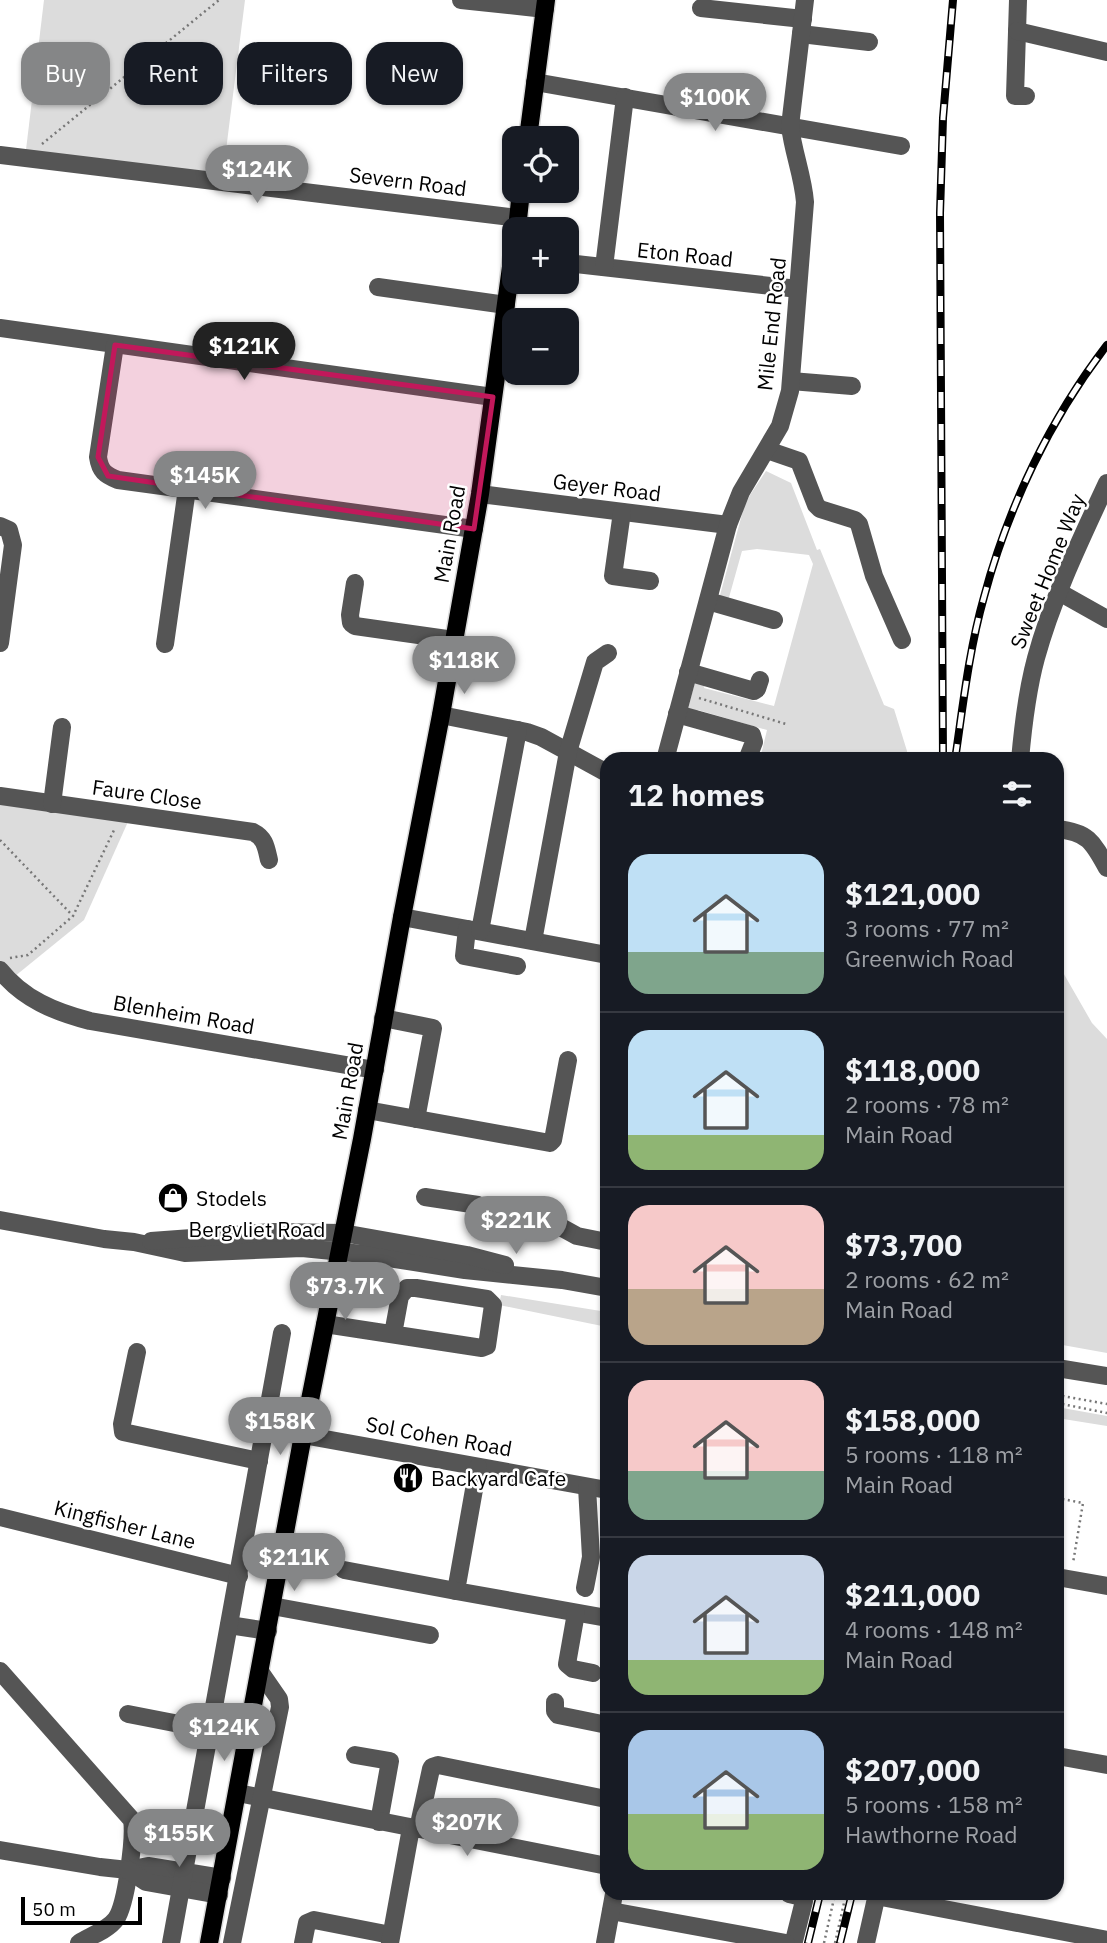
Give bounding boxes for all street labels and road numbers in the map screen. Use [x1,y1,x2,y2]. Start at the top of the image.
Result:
street label: Severn Road [348,160,468,202]
street label: Eton Road [636,235,734,273]
street label: Mile End Road [750,256,792,392]
street label: Geyer Road [551,466,663,508]
street label: Main Road [427,483,471,585]
street label: Sweet Home Way [1003,489,1091,653]
street label: Faure Close [90,772,204,816]
street label: Blenheim Road [111,988,257,1040]
street label: Main Road [325,1040,369,1142]
street label: Bergvliet Road [189,1215,325,1243]
street label: Sol Cohen Road [364,1409,514,1463]
street label: Kingfisher Lane [51,1493,199,1555]

